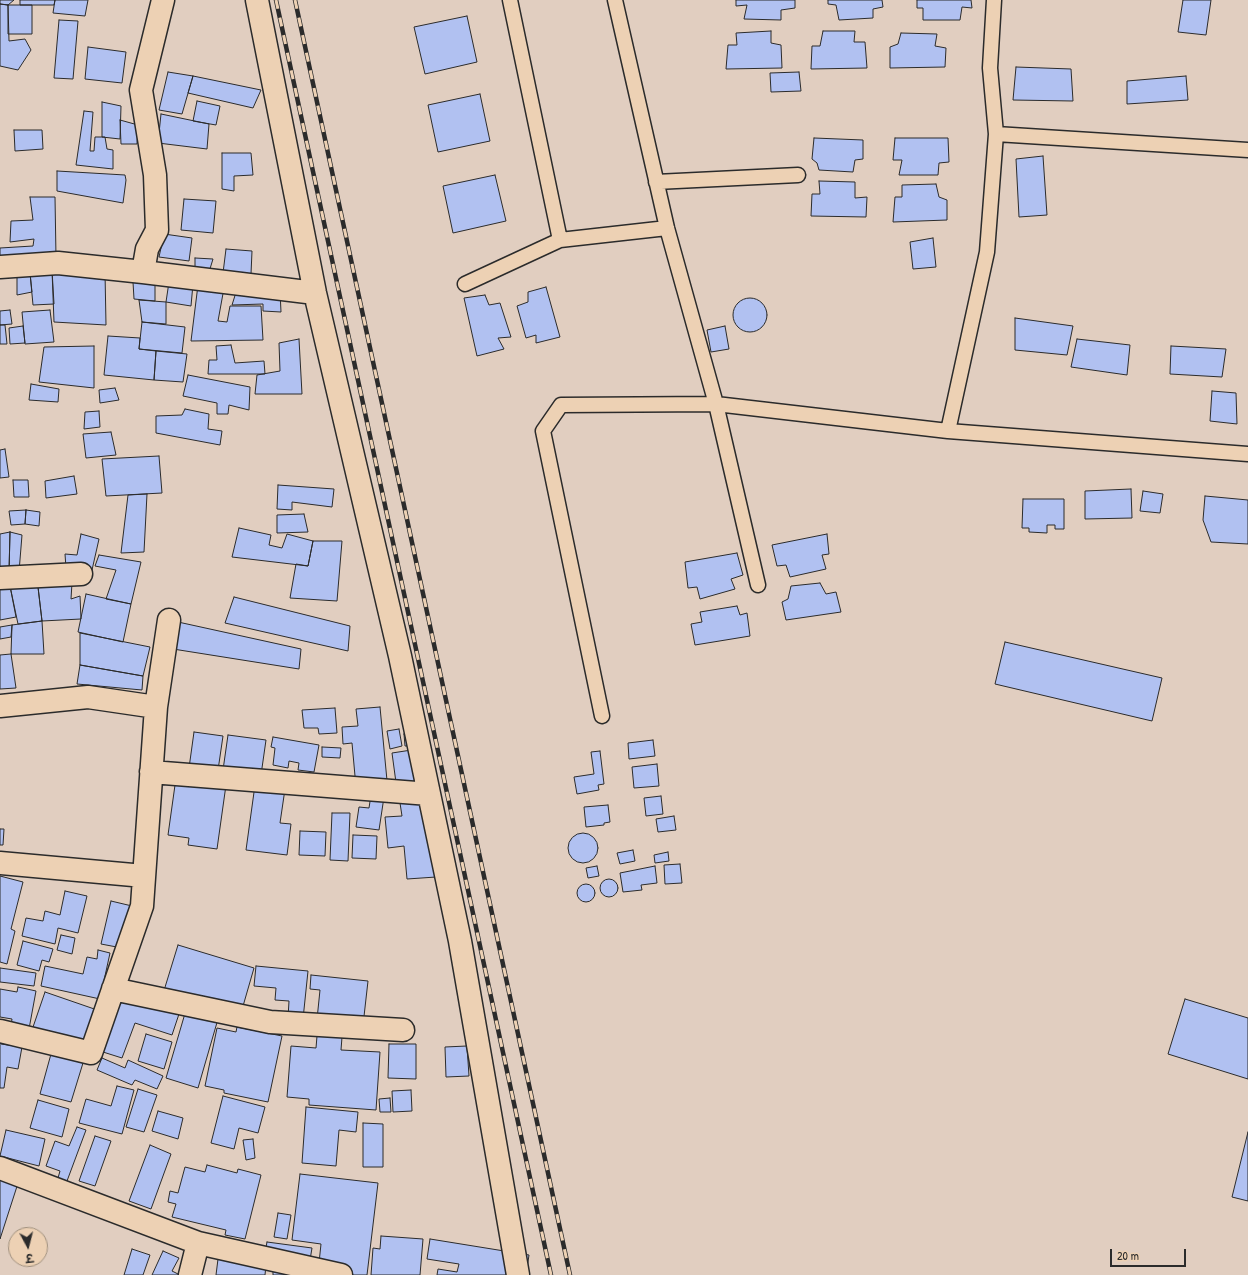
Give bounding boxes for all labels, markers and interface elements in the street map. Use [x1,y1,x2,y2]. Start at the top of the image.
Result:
north arrow [8,1227,48,1267]
scale bar [1112,1241,1188,1267]
text: 20 m [1117,1247,1139,1264]
text: उ [25,1251,34,1265]

